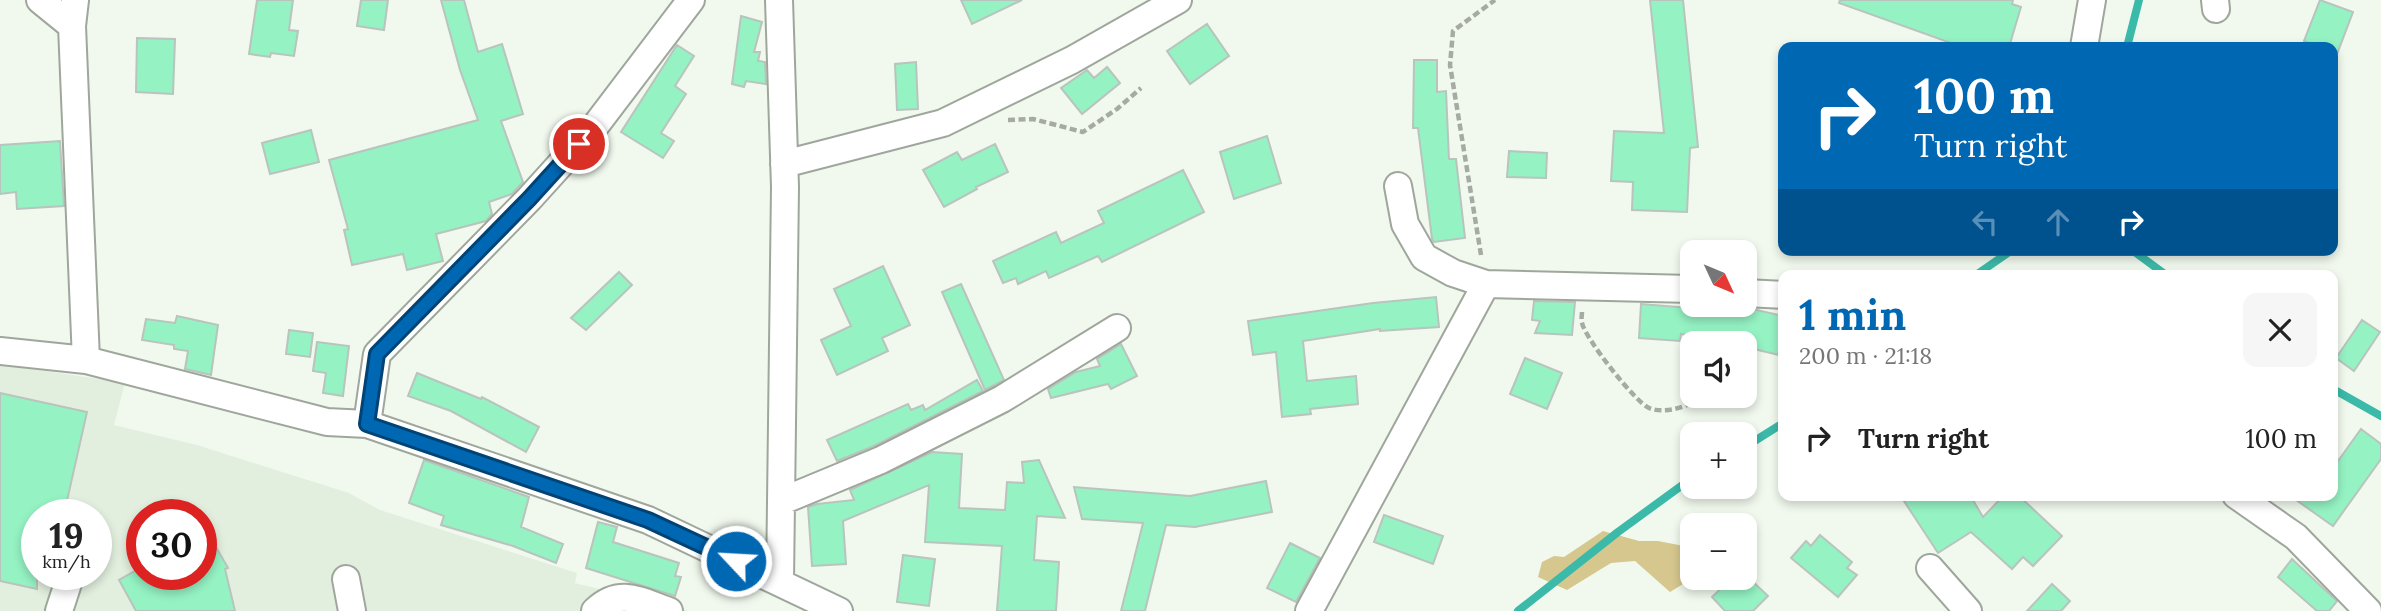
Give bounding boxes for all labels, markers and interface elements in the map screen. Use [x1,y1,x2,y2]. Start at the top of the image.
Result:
text: 100 m [1914,64,2054,126]
icon: right [1799,70,1890,161]
pin [549,114,609,174]
icon: arrive [560,125,598,163]
text: Turn right [1914,125,2067,166]
icon: left [1966,203,2004,241]
icon: ahead [2039,203,2077,241]
icon: right [2112,203,2150,241]
north arrow [1680,240,1757,317]
map controls [1680,240,1757,590]
text: 1 min [1799,288,1906,342]
button: close [2243,293,2317,367]
button: sound [1680,331,1757,408]
text: 200 m · 21:18 [1799,341,1932,370]
icon: right [1799,419,1837,457]
button: + [1680,422,1757,499]
text: Turn right [1858,422,1989,455]
text: 100 m [2245,422,2317,455]
speed limit sign: 30 [126,499,217,590]
text: 19 [49,513,84,558]
button: − [1680,513,1757,590]
position arrow [699,524,773,598]
text: km/h [42,550,91,573]

